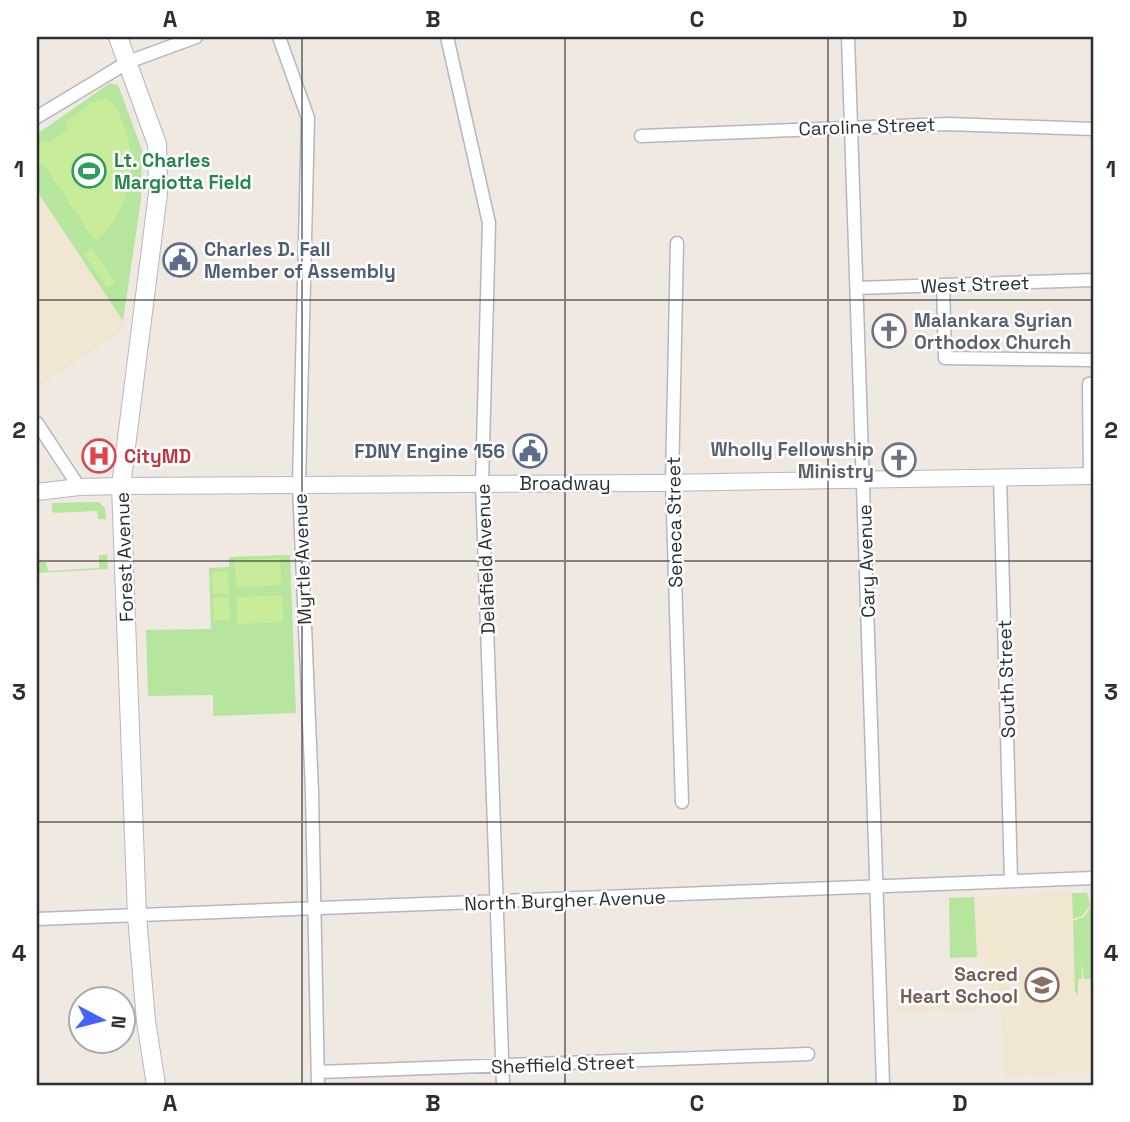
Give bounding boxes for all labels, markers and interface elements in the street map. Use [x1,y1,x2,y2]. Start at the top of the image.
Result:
text: A [163,4,178,34]
text: B [425,4,441,34]
text: C [690,4,704,34]
text: D [952,4,968,34]
street label: Caroline Street [798,112,936,141]
place label: Lt. Charles Margiotta Field [114,148,252,195]
sports icon: Lt. Charles Margiotta Field [70,152,108,190]
text: 1 [14,154,24,184]
text: 1 [1106,154,1116,184]
place label: Charles D. Fall Member of Assembly [204,237,396,284]
public building icon: Charles D. Fall Member of Assembly [161,241,199,279]
street label: West Street [920,270,1030,299]
place label: Malankara Syrian Orthodox Church [914,308,1073,355]
church icon: Malankara Syrian Orthodox Church [870,312,908,350]
text: 2 [12,415,26,445]
text: 2 [1104,415,1118,445]
public building icon: FDNY Engine 156 [511,432,549,470]
hospital icon: CityMD [80,437,118,475]
place label: Wholly Fellowship Ministry [711,437,874,484]
place label: FDNY Engine 156 [354,439,505,464]
church icon: Wholly Fellowship Ministry [880,441,918,479]
place label: CityMD [124,444,191,469]
street label: Seneca Street [661,456,688,588]
street label: Broadway [519,471,611,496]
street label: Delafield Avenue [470,483,501,635]
street label: Forest Avenue [110,491,139,622]
street label: Myrtle Avenue [288,493,317,625]
street label: Cary Avenue [852,504,881,618]
street label: South Street [992,619,1021,739]
text: 3 [12,677,26,707]
text: 3 [1104,677,1118,707]
street label: North Burgher Avenue [464,884,666,917]
text: 4 [12,938,27,968]
text: 4 [1104,938,1119,968]
place label: Sacred Heart School [900,962,1018,1009]
school or university icon: Sacred Heart School [1023,966,1061,1004]
north arrow [66,986,136,1056]
text: N [105,1014,132,1030]
street label: Sheffield Street [491,1049,635,1080]
text: A [163,1088,178,1118]
text: B [425,1088,441,1118]
text: C [690,1088,704,1118]
text: D [952,1088,968,1118]

